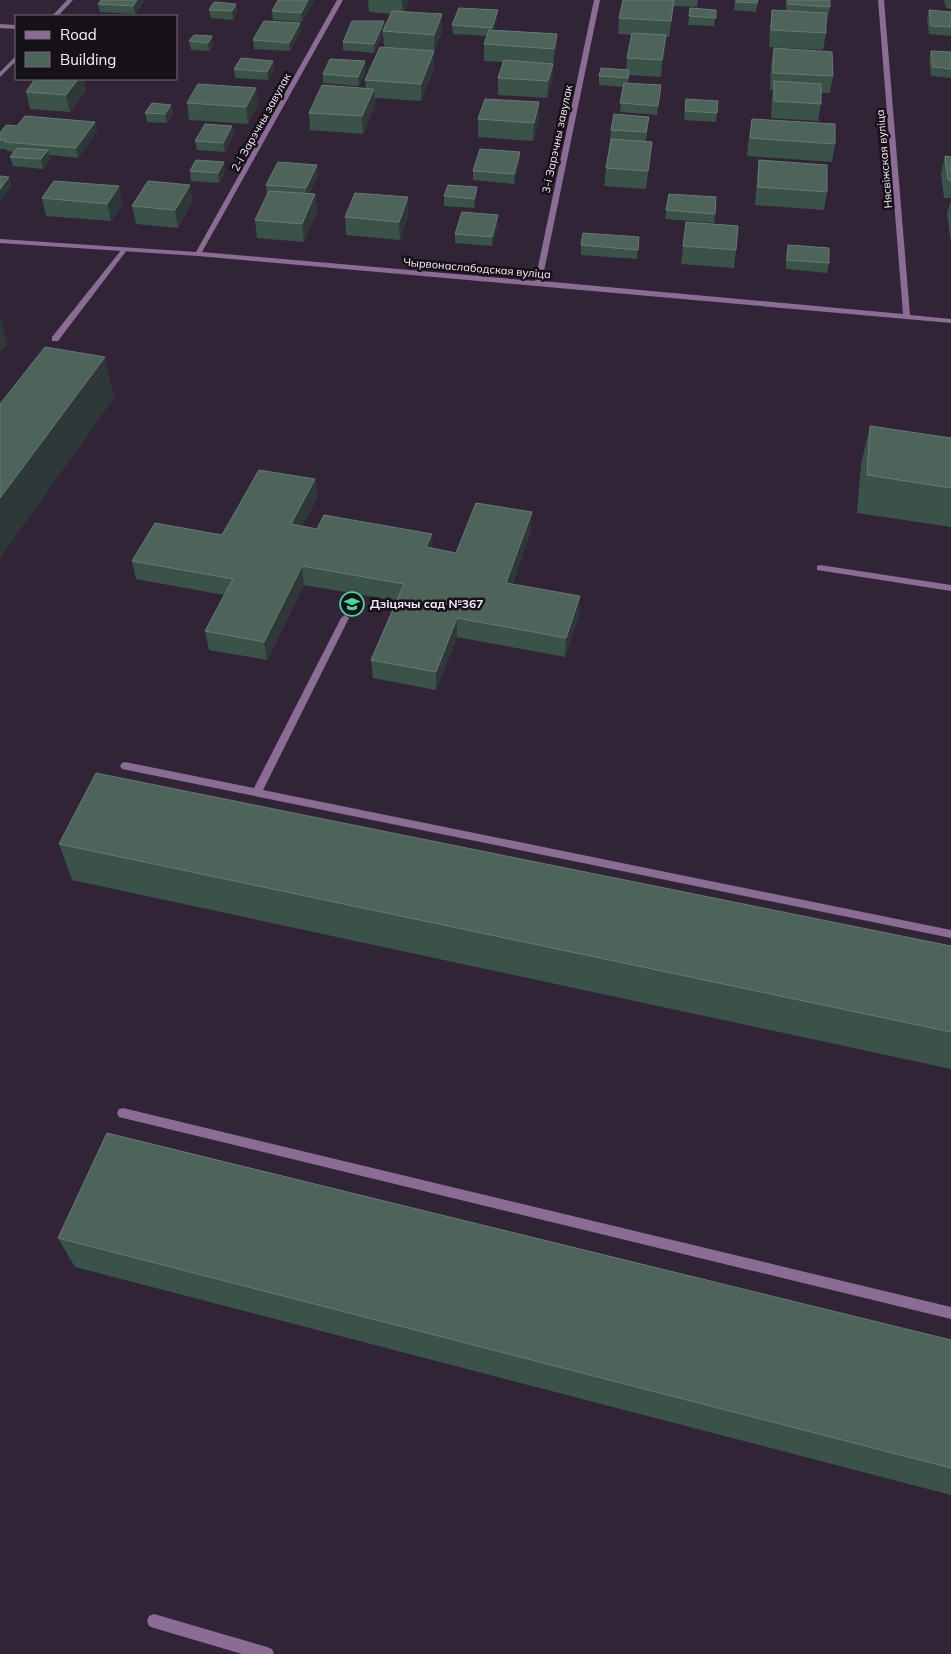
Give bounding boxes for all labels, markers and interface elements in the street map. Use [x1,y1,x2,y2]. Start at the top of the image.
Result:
legend [15,15,178,80]
text: Road [60,25,97,44]
text: Building [60,50,116,69]
street label: 2-і Зарэчны завулак [228,70,294,174]
street label: 3-і Зарэчны завулак [539,84,575,194]
street label: Нясвіжская вуліца [873,109,895,209]
street label: Чырвонаслабодская вуліца [403,255,551,281]
school or university icon: Дзіцячы сад №367 [339,591,365,617]
place label: Дзіцячы сад №367 [370,596,483,611]

